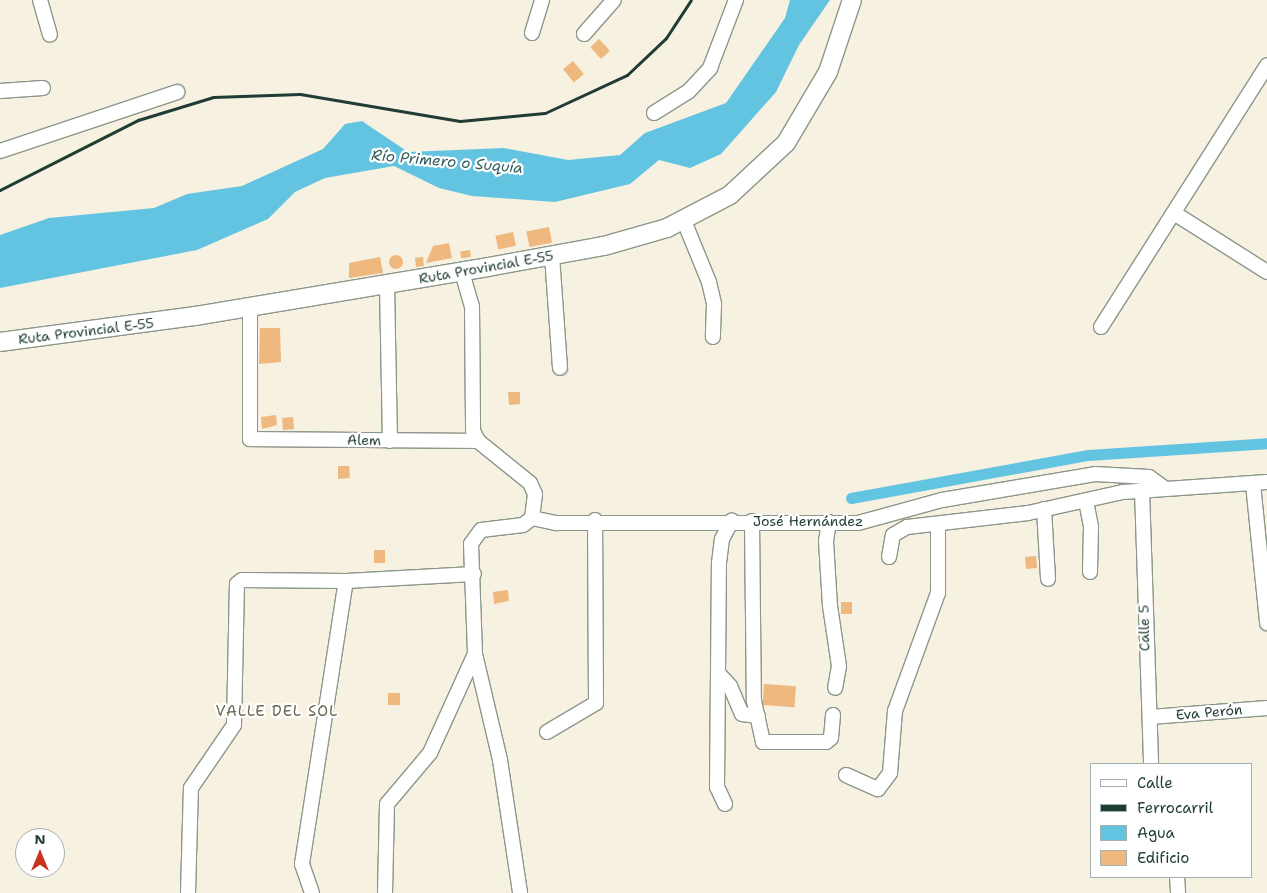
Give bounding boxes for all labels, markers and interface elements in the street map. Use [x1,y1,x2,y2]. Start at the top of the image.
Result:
water label: Río Primero o Suquía [371,146,523,178]
street label: Ruta Provincial E-55 [417,247,555,287]
street label: Ruta Provincial E-55 [17,314,155,348]
street label: Alem [347,431,381,449]
street label: José Hernández [753,513,863,529]
street label: Calle 5 [1135,605,1153,651]
street label: Eva Perón [1175,701,1243,723]
district label: VALLE DEL SOL [214,703,340,721]
legend [1090,763,1252,878]
text: Calle [1137,773,1173,793]
text: Ferrocarril [1137,798,1213,818]
text: Agua [1137,823,1175,843]
north arrow [15,828,65,878]
text: N [34,830,46,848]
text: Edificio [1137,848,1189,868]

